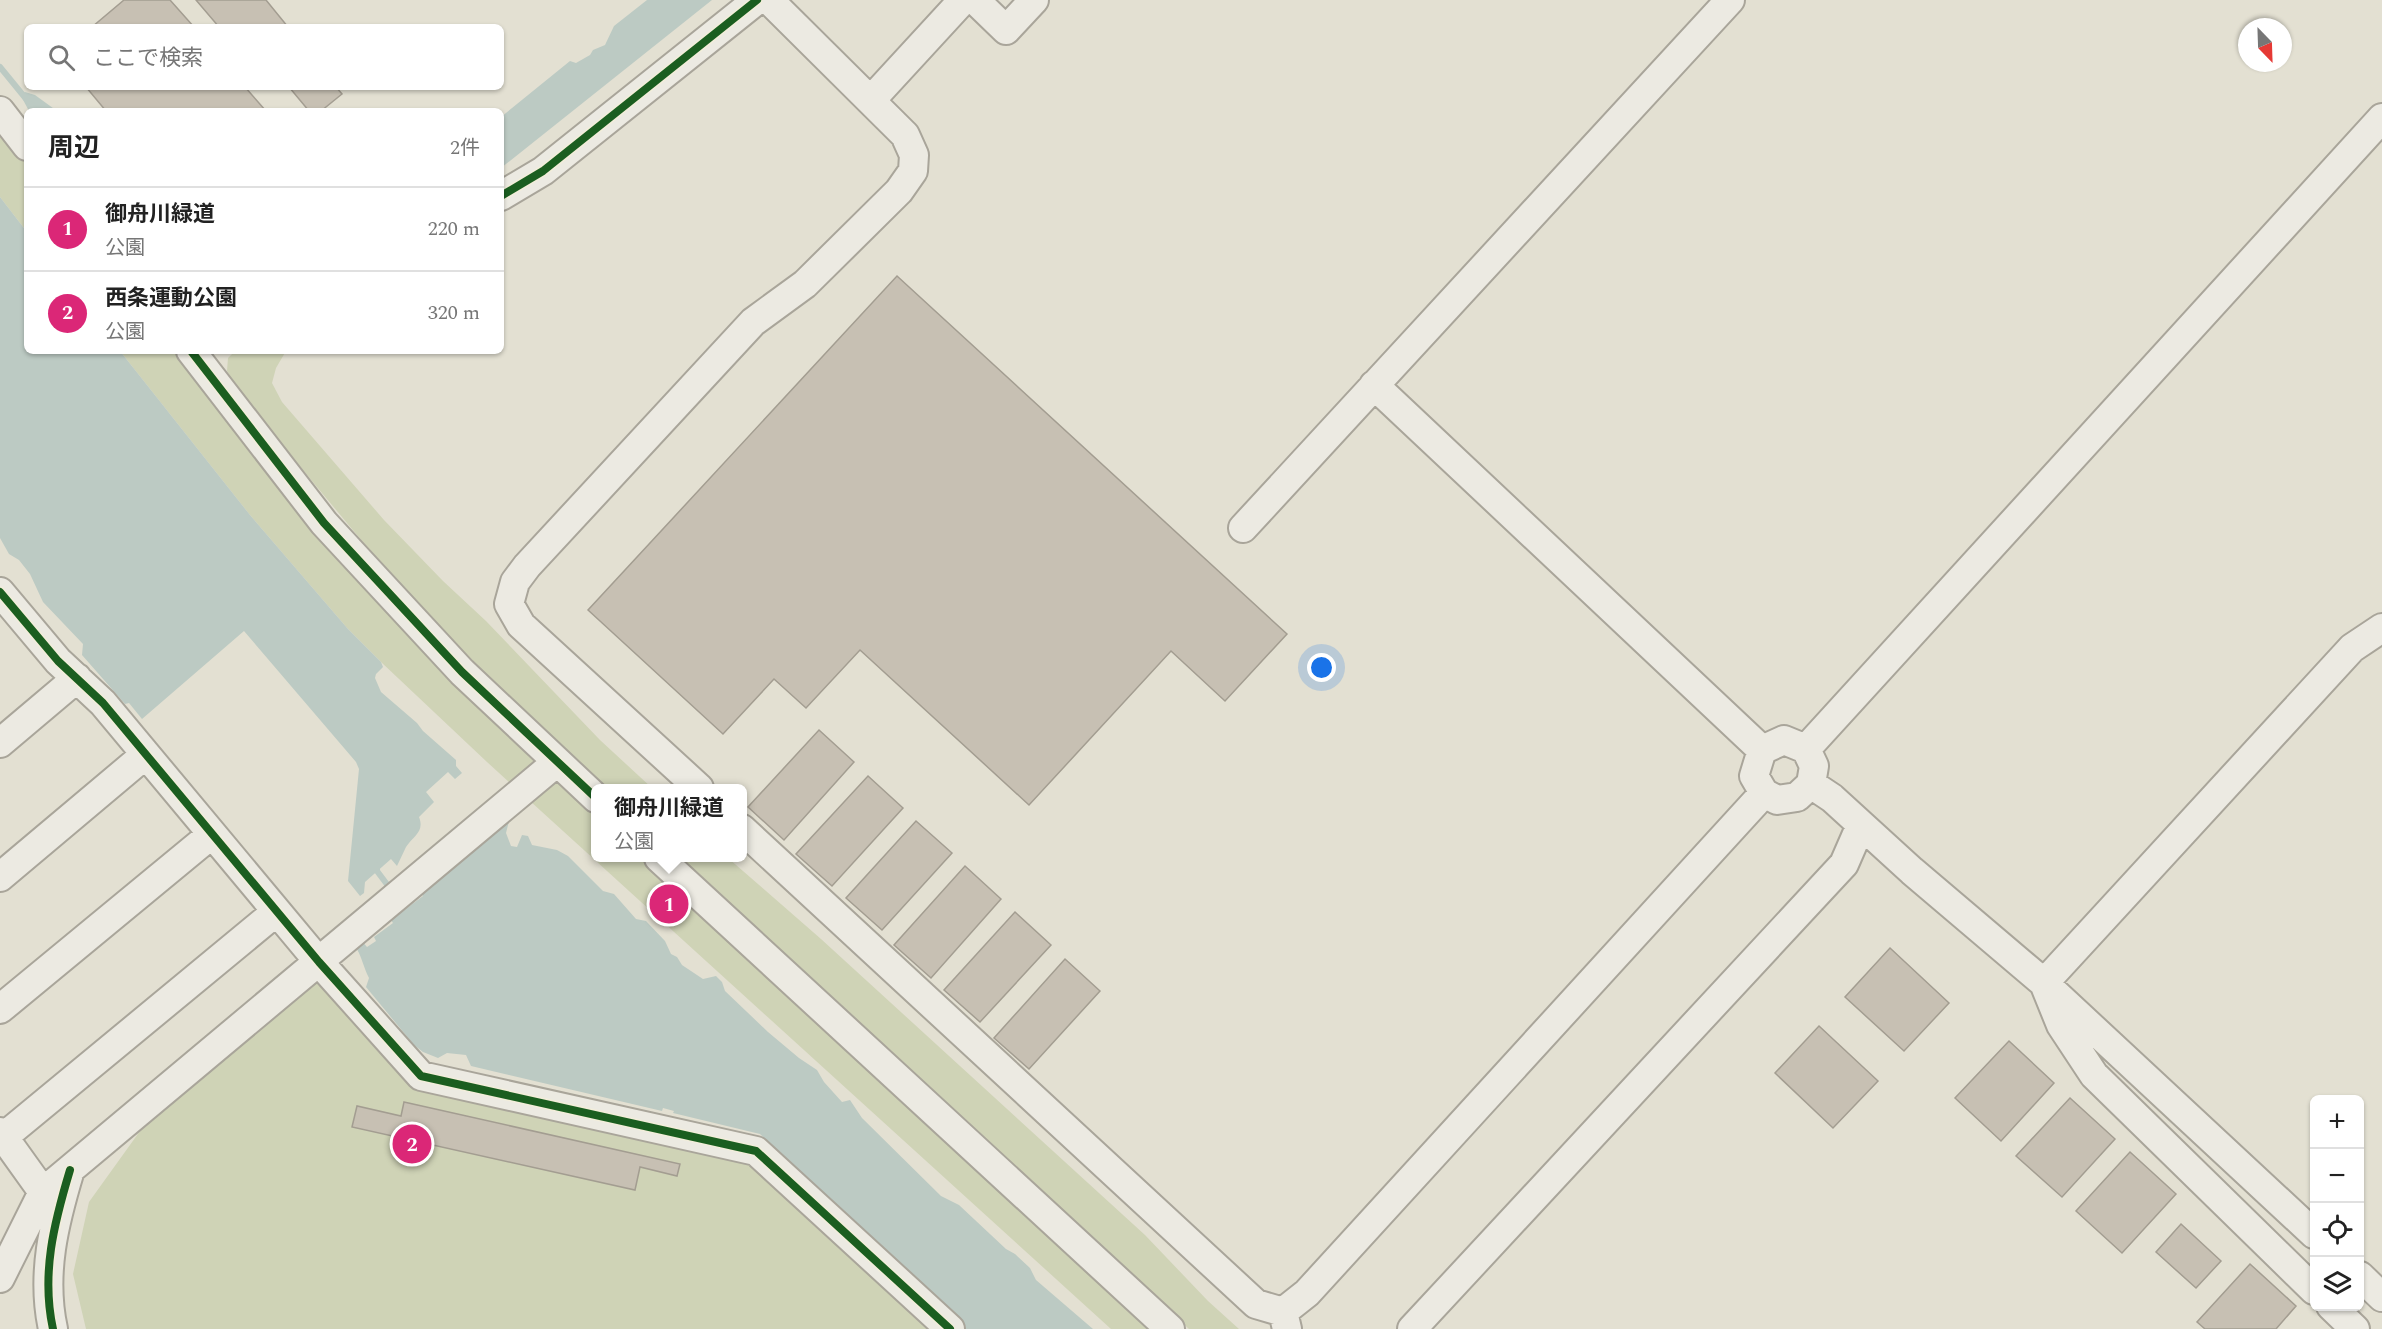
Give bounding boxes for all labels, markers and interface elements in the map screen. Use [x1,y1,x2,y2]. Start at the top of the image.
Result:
north arrow [2238,18,2292,72]
search box [24,24,504,90]
icon: search [45,41,78,74]
text: ここで検索 [93,42,203,75]
text: 周辺 [48,128,100,168]
text: 2件 [450,133,480,163]
text: 御舟川緑道 [105,198,215,231]
text: 1 [62,214,73,244]
text: 220 m [428,214,480,244]
text: 公園 [105,233,145,263]
text: 西条運動公園 [105,282,237,315]
text: 2 [62,298,73,328]
text: 320 m [428,298,480,328]
text: 公園 [105,317,145,347]
your location [1307,653,1336,682]
popup [591,784,747,862]
text: 御舟川緑道 [614,792,724,825]
text: 公園 [614,827,654,857]
pin: 1 [650,882,688,926]
map controls [2310,1095,2364,1311]
button: + [2310,1095,2364,1149]
pin: 2 [392,1122,432,1166]
button: − [2310,1149,2364,1203]
button: locate [2310,1203,2364,1257]
button: layers [2310,1257,2364,1311]

